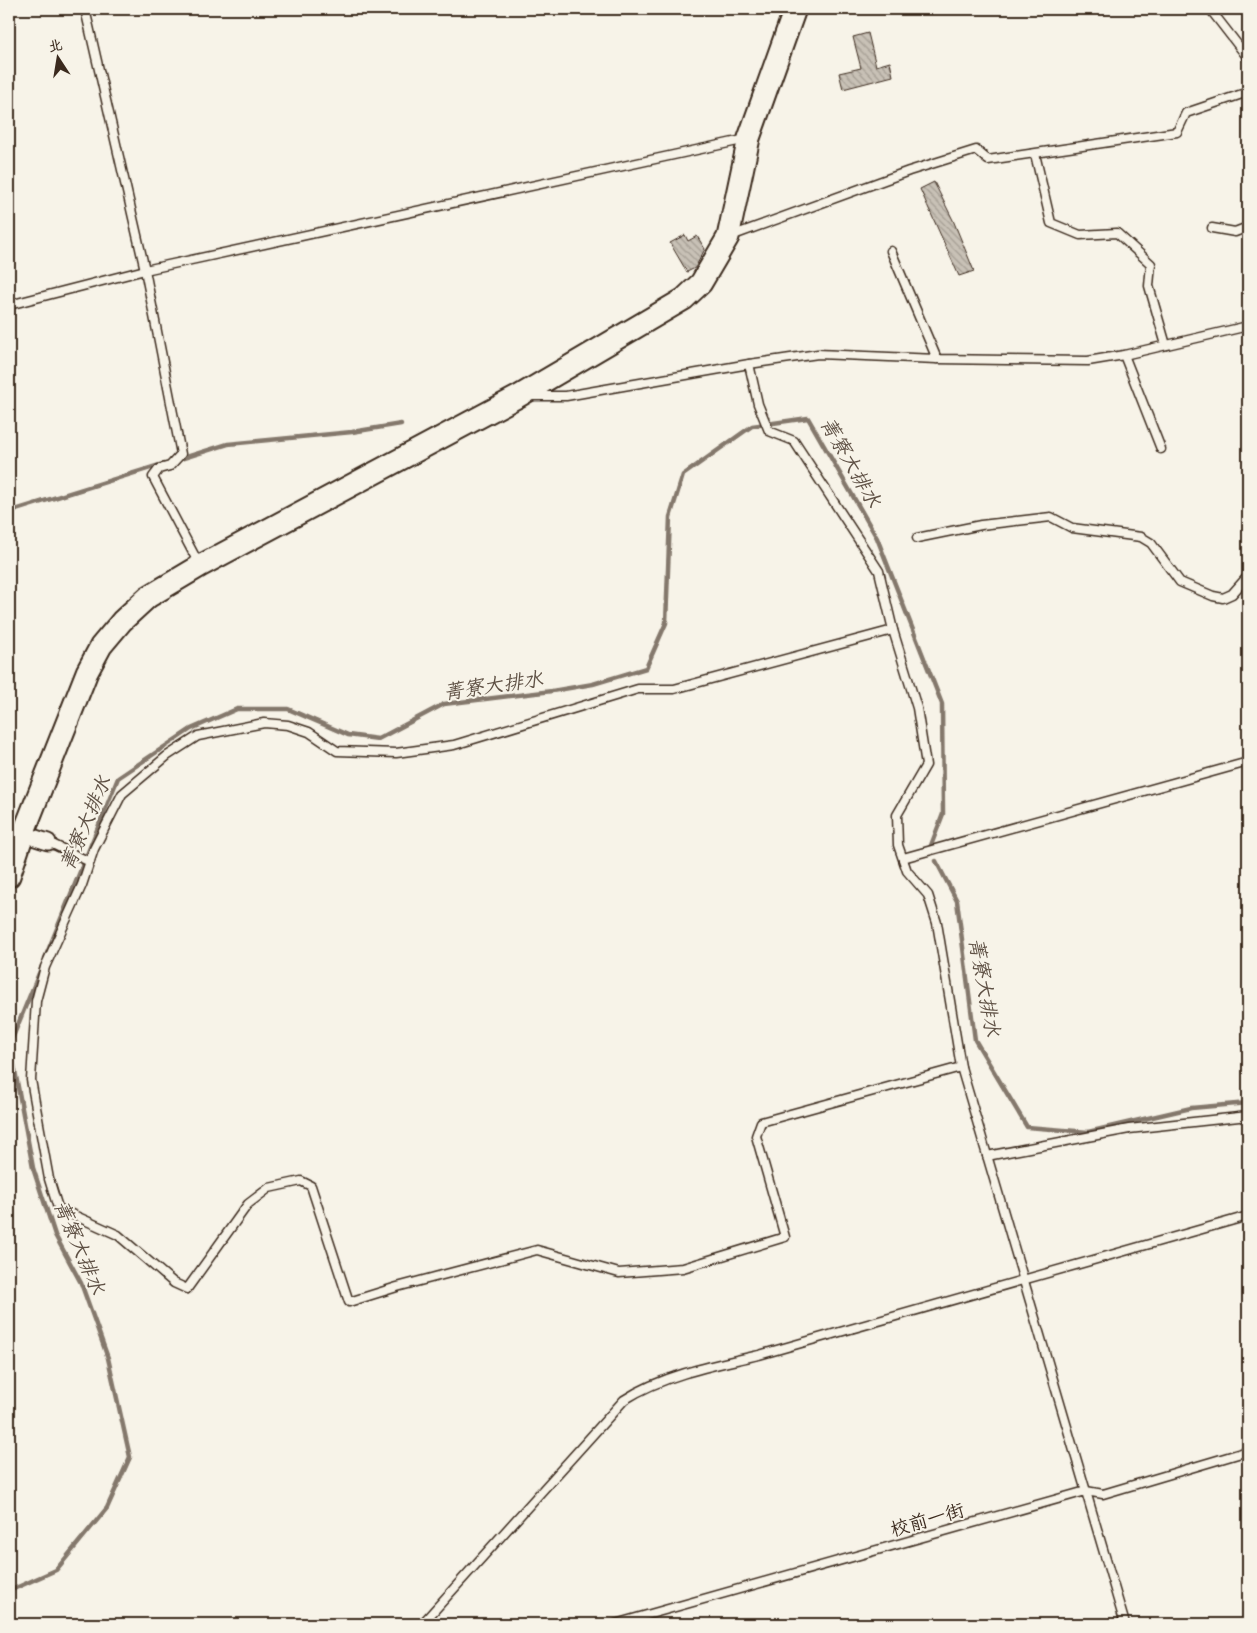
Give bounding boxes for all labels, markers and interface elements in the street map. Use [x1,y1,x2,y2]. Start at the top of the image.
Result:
north arrow [32,32,82,82]
text: 北 [47,35,64,56]
water label: 菁寮大排水 [815,412,888,513]
water label: 菁寮大排水 [442,665,545,705]
water label: 菁寮大排水 [53,771,117,874]
water label: 菁寮大排水 [964,936,1007,1039]
water label: 菁寮大排水 [48,1196,112,1299]
street label: 校前一街 [887,1497,967,1542]

